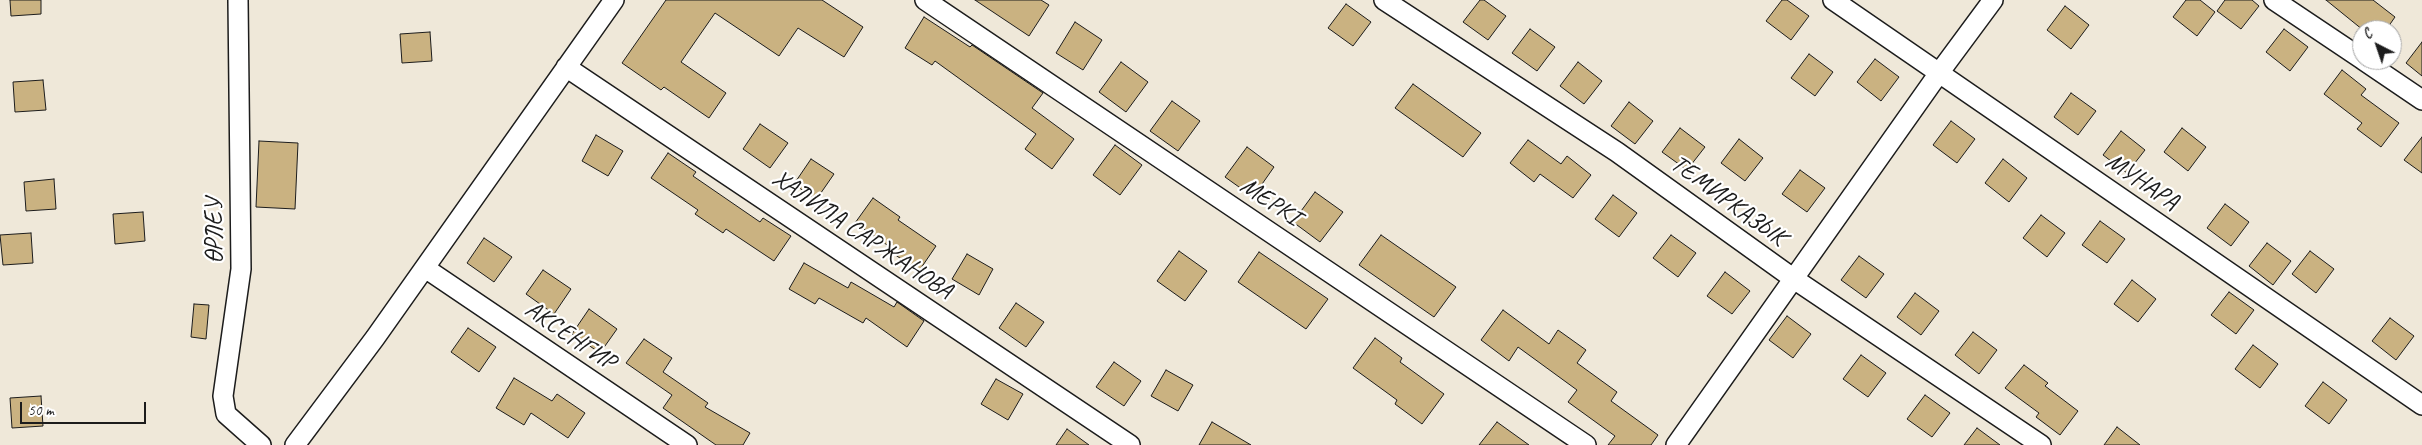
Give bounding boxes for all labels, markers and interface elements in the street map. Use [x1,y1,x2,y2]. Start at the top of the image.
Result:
north arrow [2352,20,2402,70]
text: С [2359,25,2376,43]
street label: МУНАРА [2100,147,2184,217]
street label: ТЕМИРКАЗЫК [1664,149,1792,253]
street label: ХАЛИЛА САРЖАНОВА [766,164,958,306]
street label: МЕРКІ [1234,171,1306,233]
street label: ӨРЛЕУ [200,198,230,264]
street label: АКСЕНГИР [519,295,621,377]
scale bar [22,392,149,424]
text: 50 m [28,401,54,420]

